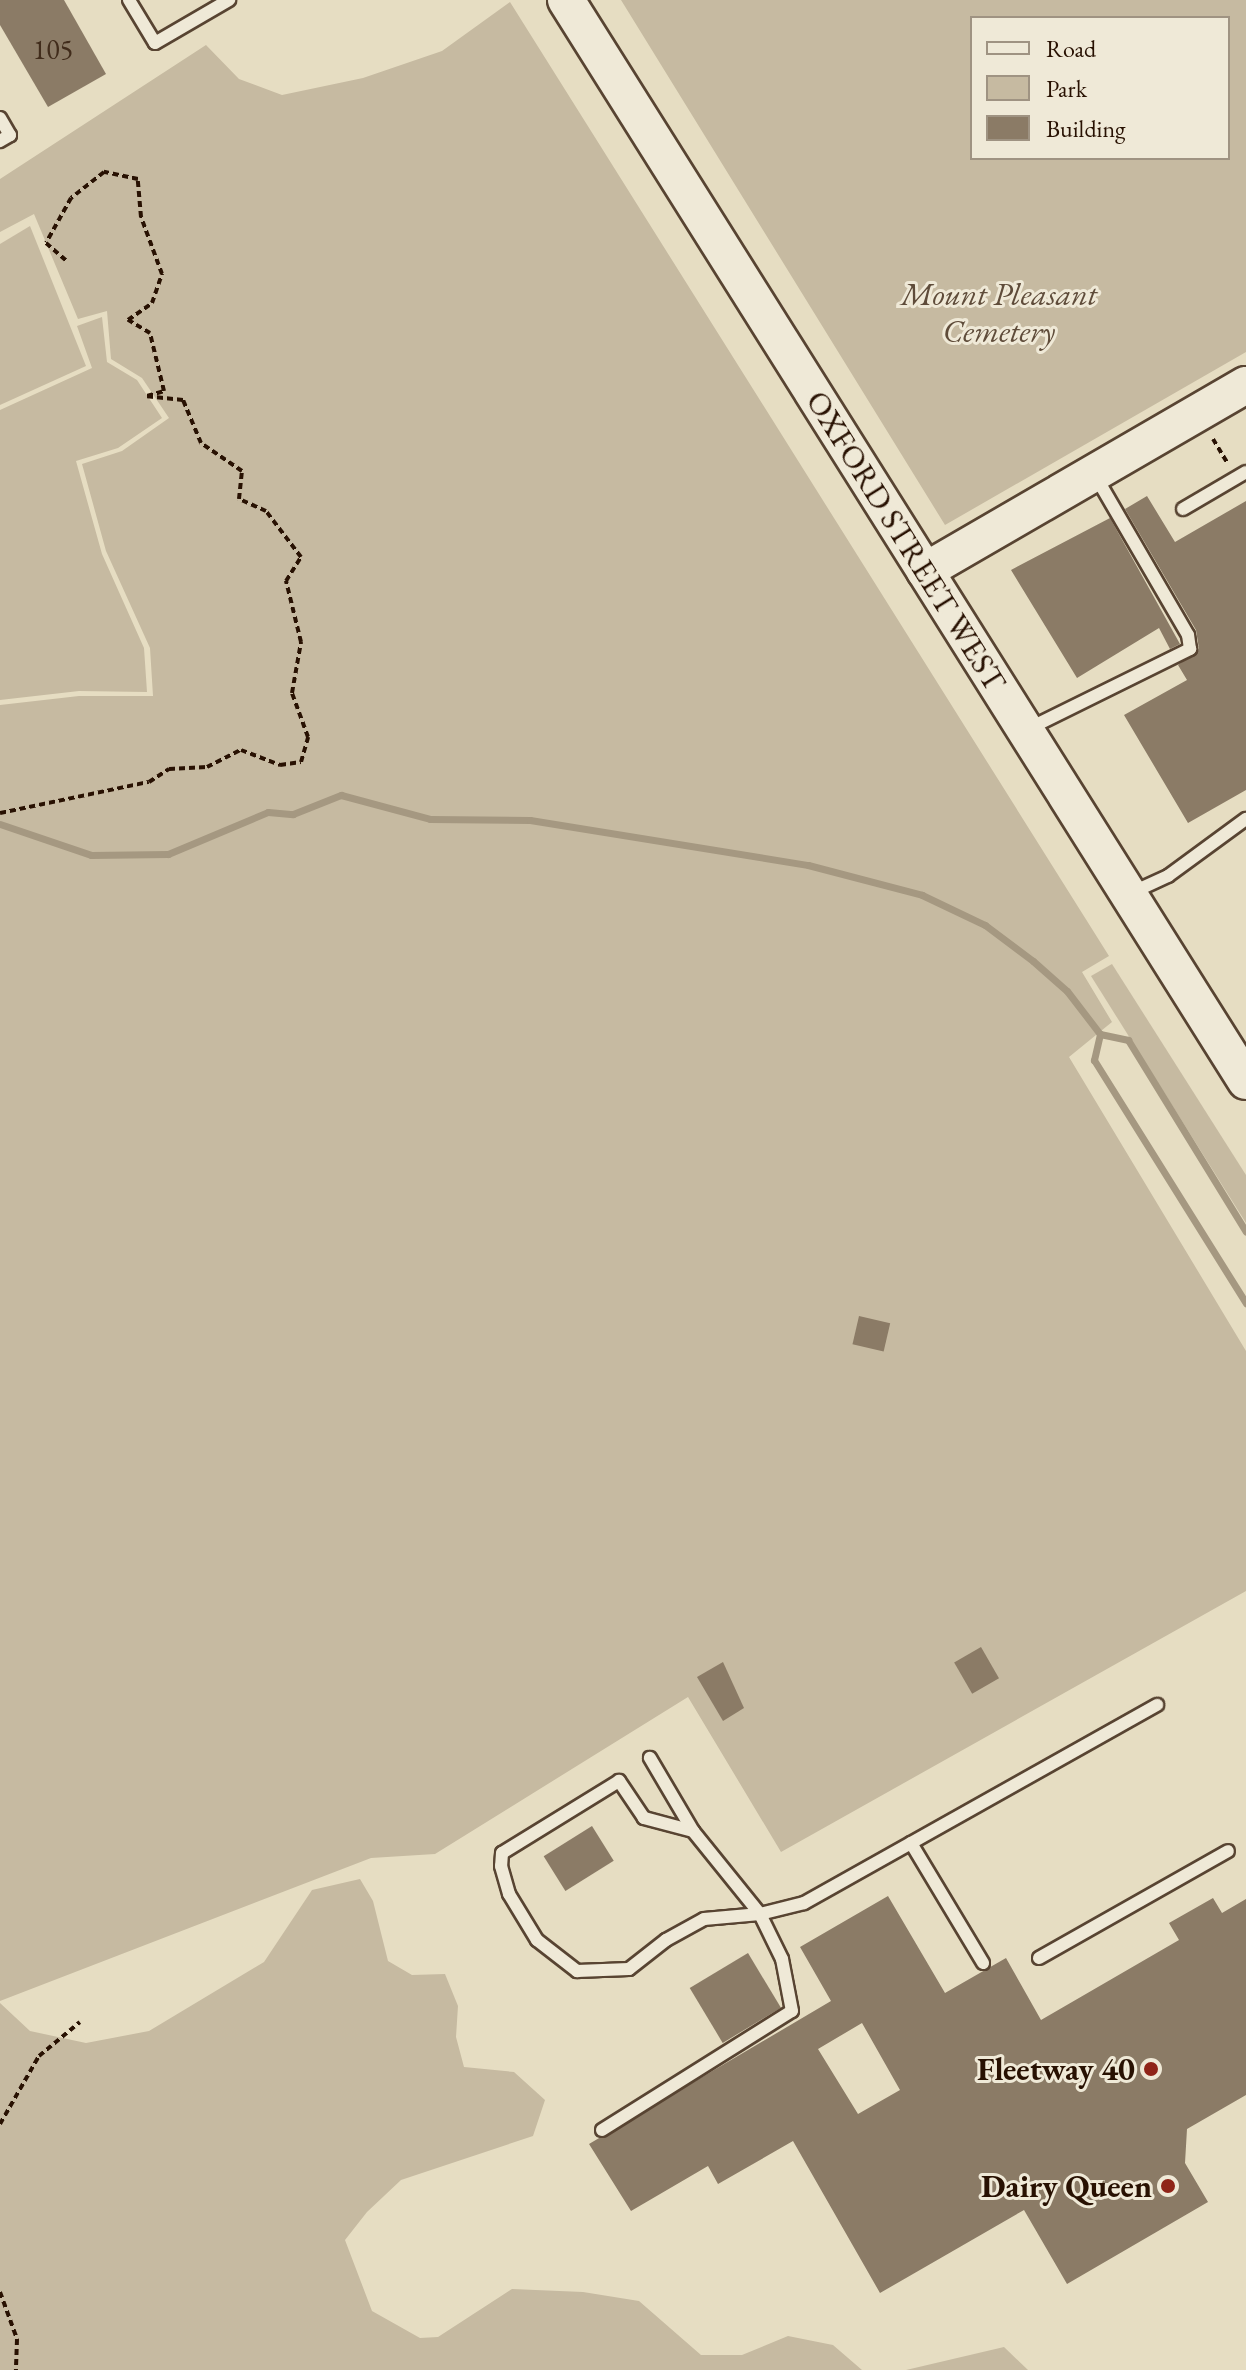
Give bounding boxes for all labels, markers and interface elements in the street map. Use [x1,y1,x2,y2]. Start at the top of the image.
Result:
legend [970,16,1230,160]
house number: 105 [33,32,73,66]
text: Road [1046,33,1096,64]
text: Park [1046,73,1087,104]
text: Building [1046,113,1126,144]
park label: Mount Pleasant Cemetery [901,276,1097,351]
street label: OXFORD STREET WEST [798,384,1014,698]
place label: Fleetway 40 [977,2050,1135,2088]
marker: Fleetway 40 [1142,2060,1160,2078]
place label: Dairy Queen [981,2167,1152,2205]
marker: Dairy Queen [1159,2177,1177,2195]

